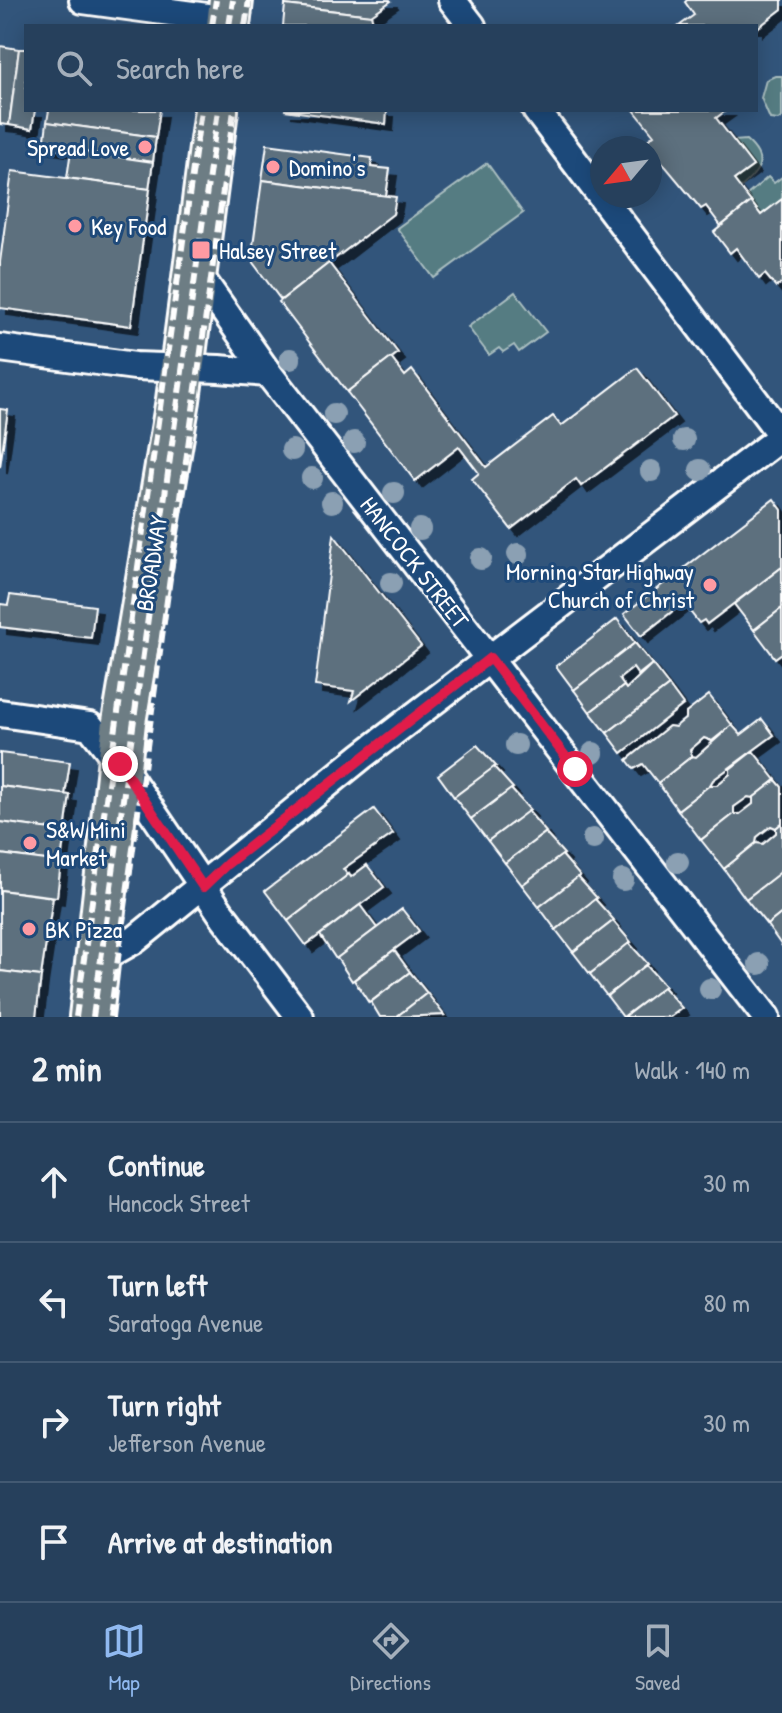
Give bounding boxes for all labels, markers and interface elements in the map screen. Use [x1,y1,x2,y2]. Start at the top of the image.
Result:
search box [24,24,758,112]
icon: search [52,46,96,90]
text: Search here [116,48,244,88]
place label: Spread Love [27,131,129,163]
north arrow [590,136,662,208]
marker: Spread Love [136,138,154,156]
place label: Domino's [289,151,365,183]
marker: Domino's [264,158,282,176]
place label: Key Food [91,210,166,242]
marker: Key Food [66,217,84,235]
place label: Halsey Street [219,234,337,266]
marker: Halsey Street [190,239,212,261]
street label: HANCOCK STREET [353,489,477,635]
street label: BROADWAY [128,512,174,613]
place label: Morning Star Highway Church of Christ [506,555,695,615]
marker: Morning Star Highway Church of Christ [701,576,719,594]
route end [102,746,138,782]
route start [557,751,593,787]
place label: S&W Mini Market [46,813,126,873]
marker: S&W Mini Market [21,834,39,852]
place label: BK Pizza [45,913,122,945]
marker: BK Pizza [20,920,38,938]
text: 2 min [32,1046,102,1092]
text: Walk · 140 m [634,1052,750,1087]
text: Continue [108,1145,205,1185]
icon: ahead [32,1160,76,1204]
text: 30 m [703,1165,750,1200]
text: Hancock Street [108,1185,250,1220]
text: Turn left [108,1265,207,1305]
icon: left [32,1280,76,1324]
text: 80 m [703,1285,750,1320]
text: Saratoga Avenue [108,1305,263,1340]
text: Turn right [108,1385,221,1425]
icon: right [32,1400,76,1444]
text: 30 m [703,1405,750,1440]
text: Jefferson Avenue [108,1425,266,1460]
icon: arrive [32,1520,76,1564]
text: Arrive at destination [108,1522,333,1562]
tab: Map [102,1619,146,1697]
tab: Directions [350,1619,431,1697]
tab: Saved [635,1619,680,1697]

